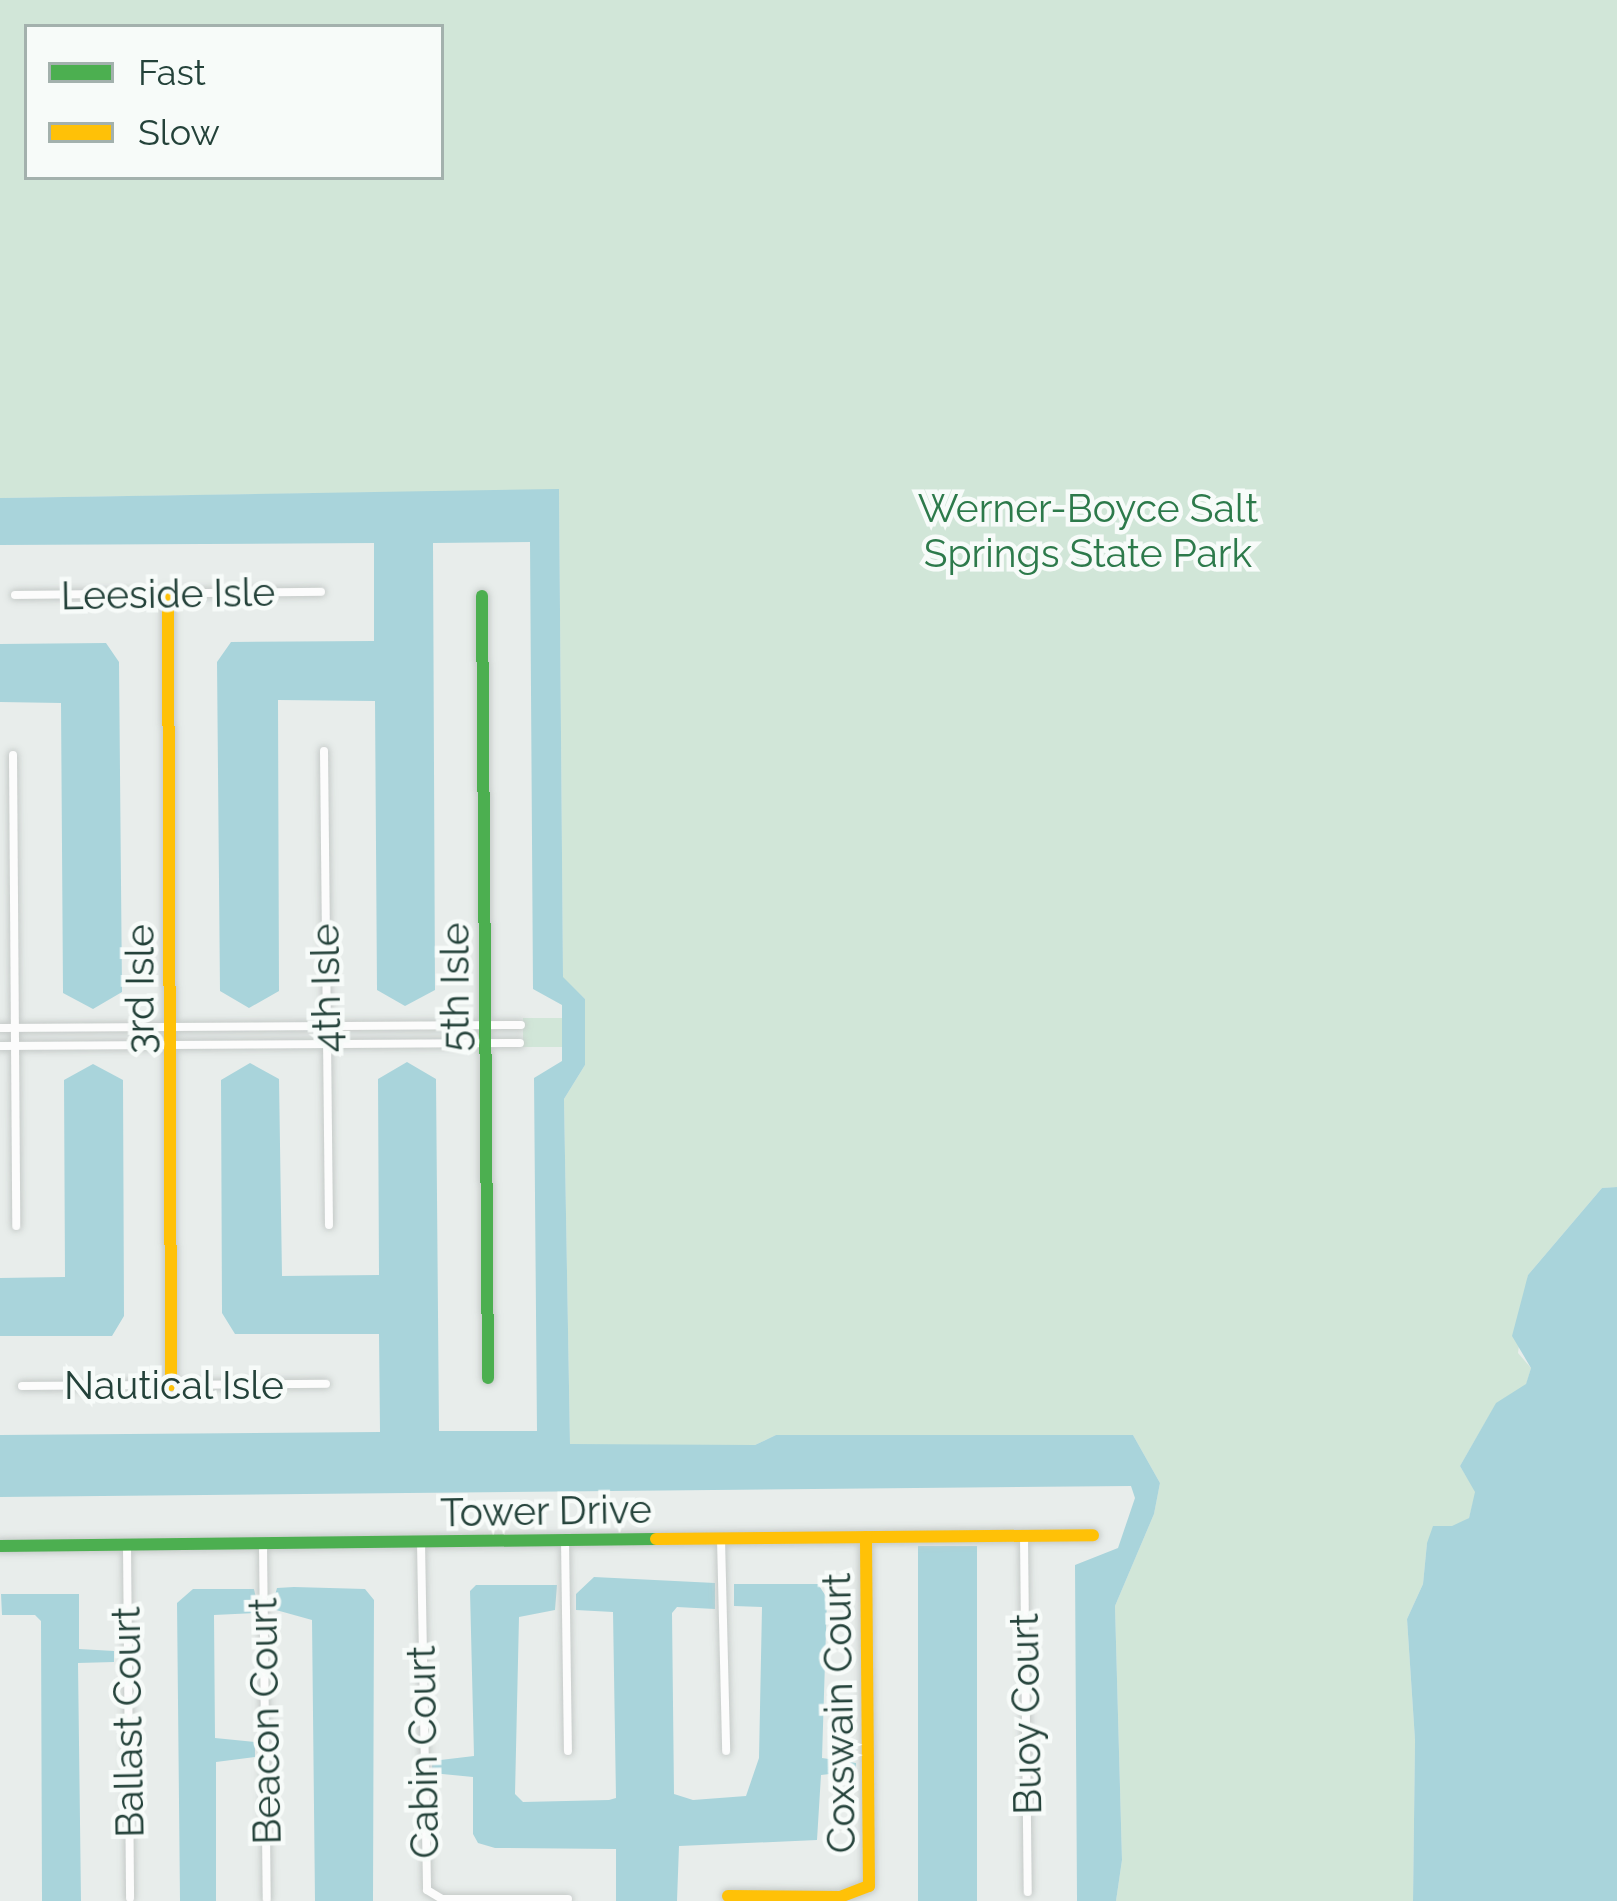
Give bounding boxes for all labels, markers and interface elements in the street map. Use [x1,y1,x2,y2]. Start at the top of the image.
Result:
legend [24,24,444,180]
text: Fast [138,51,206,93]
text: Slow [138,111,220,153]
park label: Werner-Boyce Salt Springs State Park [918,486,1258,577]
street label: Leeside Isle [60,569,276,619]
street label: 4th Isle [301,923,351,1053]
street label: 5th Isle [432,923,478,1051]
street label: 3rd Isle [117,924,163,1054]
street label: Nautical Isle [64,1362,284,1408]
street label: Tower Drive [439,1486,653,1536]
street label: Coxswain Court [813,1572,865,1854]
street label: Beacon Court [239,1597,291,1845]
street label: Ballast Court [103,1606,153,1838]
street label: Buoy Court [1001,1612,1051,1816]
street label: Cabin Court [398,1645,448,1859]

